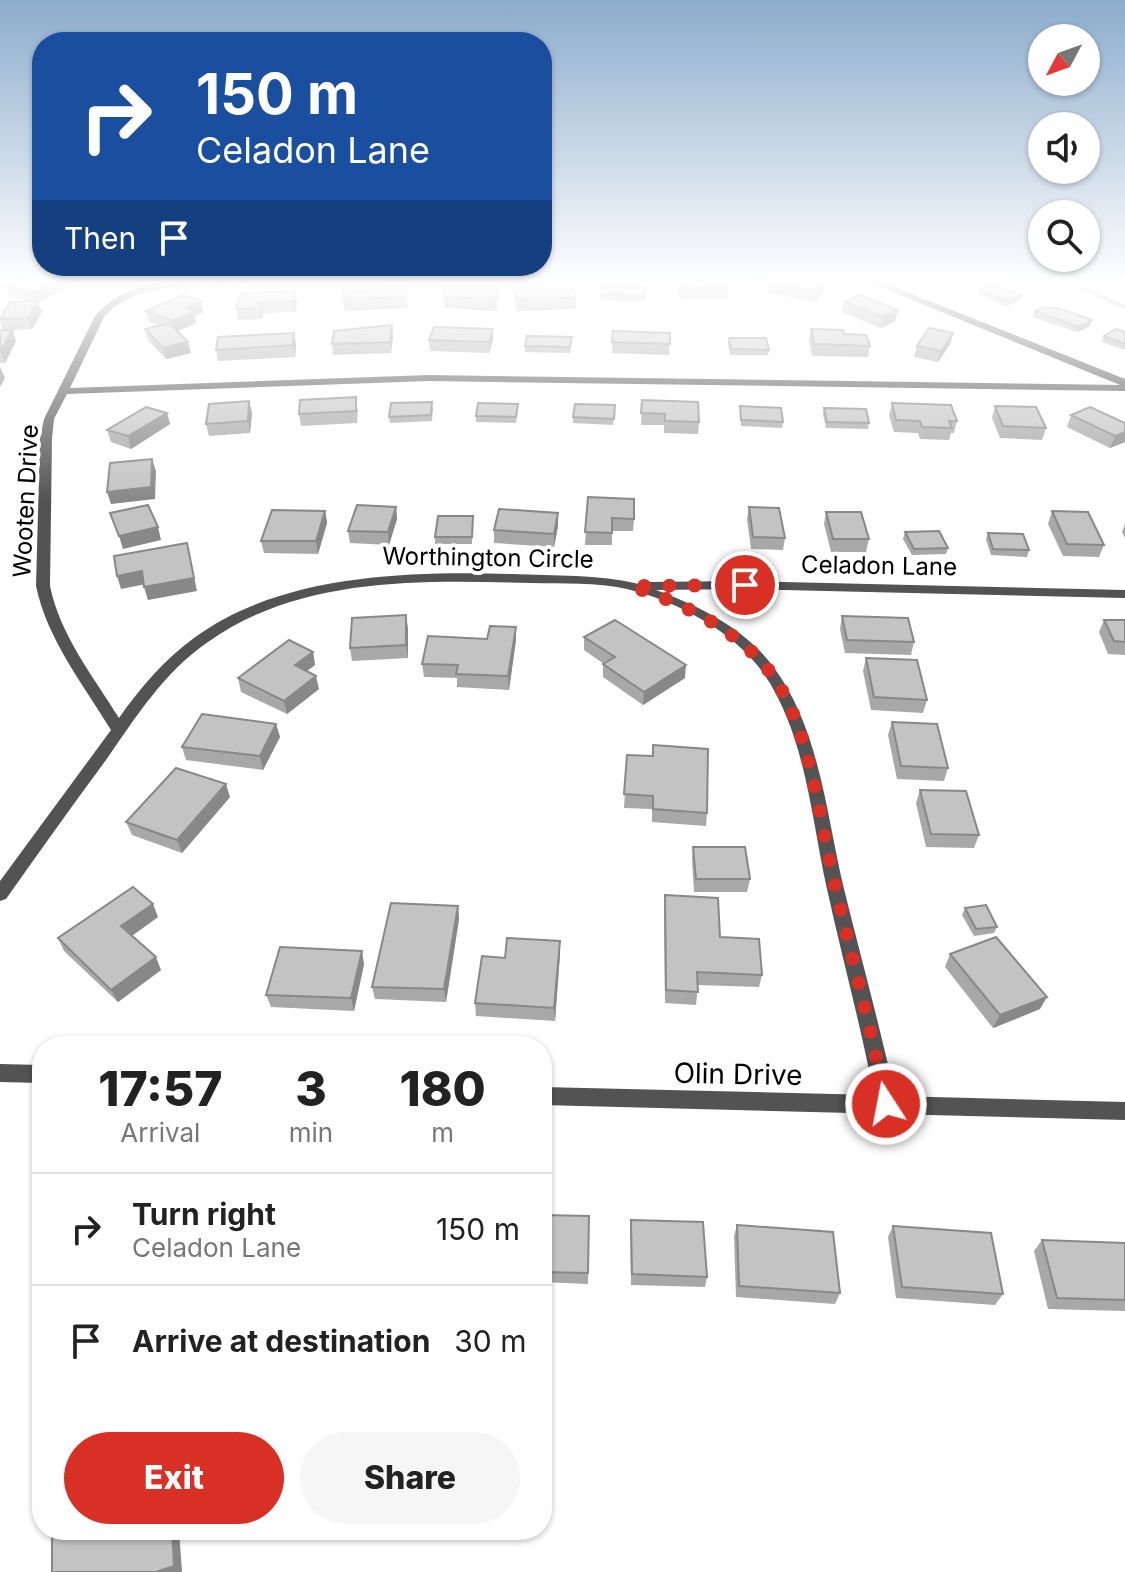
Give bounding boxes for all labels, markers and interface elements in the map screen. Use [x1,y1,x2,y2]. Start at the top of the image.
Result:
north arrow [1028,24,1100,96]
map controls [1028,24,1100,272]
text: 150 m [196,60,358,128]
icon: right [64,64,168,168]
button: sound [1028,112,1100,184]
text: Celadon Lane [196,128,430,172]
button: search [1028,200,1100,272]
icon: arrive [152,216,196,260]
text: Then [64,220,136,256]
street label: Wooten Drive [7,424,44,578]
street label: Worthington Circle [382,541,594,574]
street label: Celadon Lane [801,550,957,581]
pin [711,551,779,619]
icon: arrive [723,563,767,607]
street label: Olin Drive [673,1056,803,1092]
text: 17:57 [98,1059,222,1118]
text: 3 [295,1059,327,1118]
text: 180 [399,1059,486,1118]
position arrow [844,1062,928,1146]
text: Arrival [120,1117,200,1148]
text: min [289,1117,333,1148]
text: m [431,1117,454,1148]
text: Turn right [132,1196,276,1232]
icon: right [64,1207,108,1251]
text: 150 m [436,1211,520,1247]
text: Celadon Lane [132,1232,301,1263]
icon: arrive [64,1319,108,1363]
text: Arrive at destination [132,1323,430,1359]
text: 30 m [454,1323,527,1359]
button: Exit [64,1432,284,1524]
button: Share [300,1432,520,1524]

